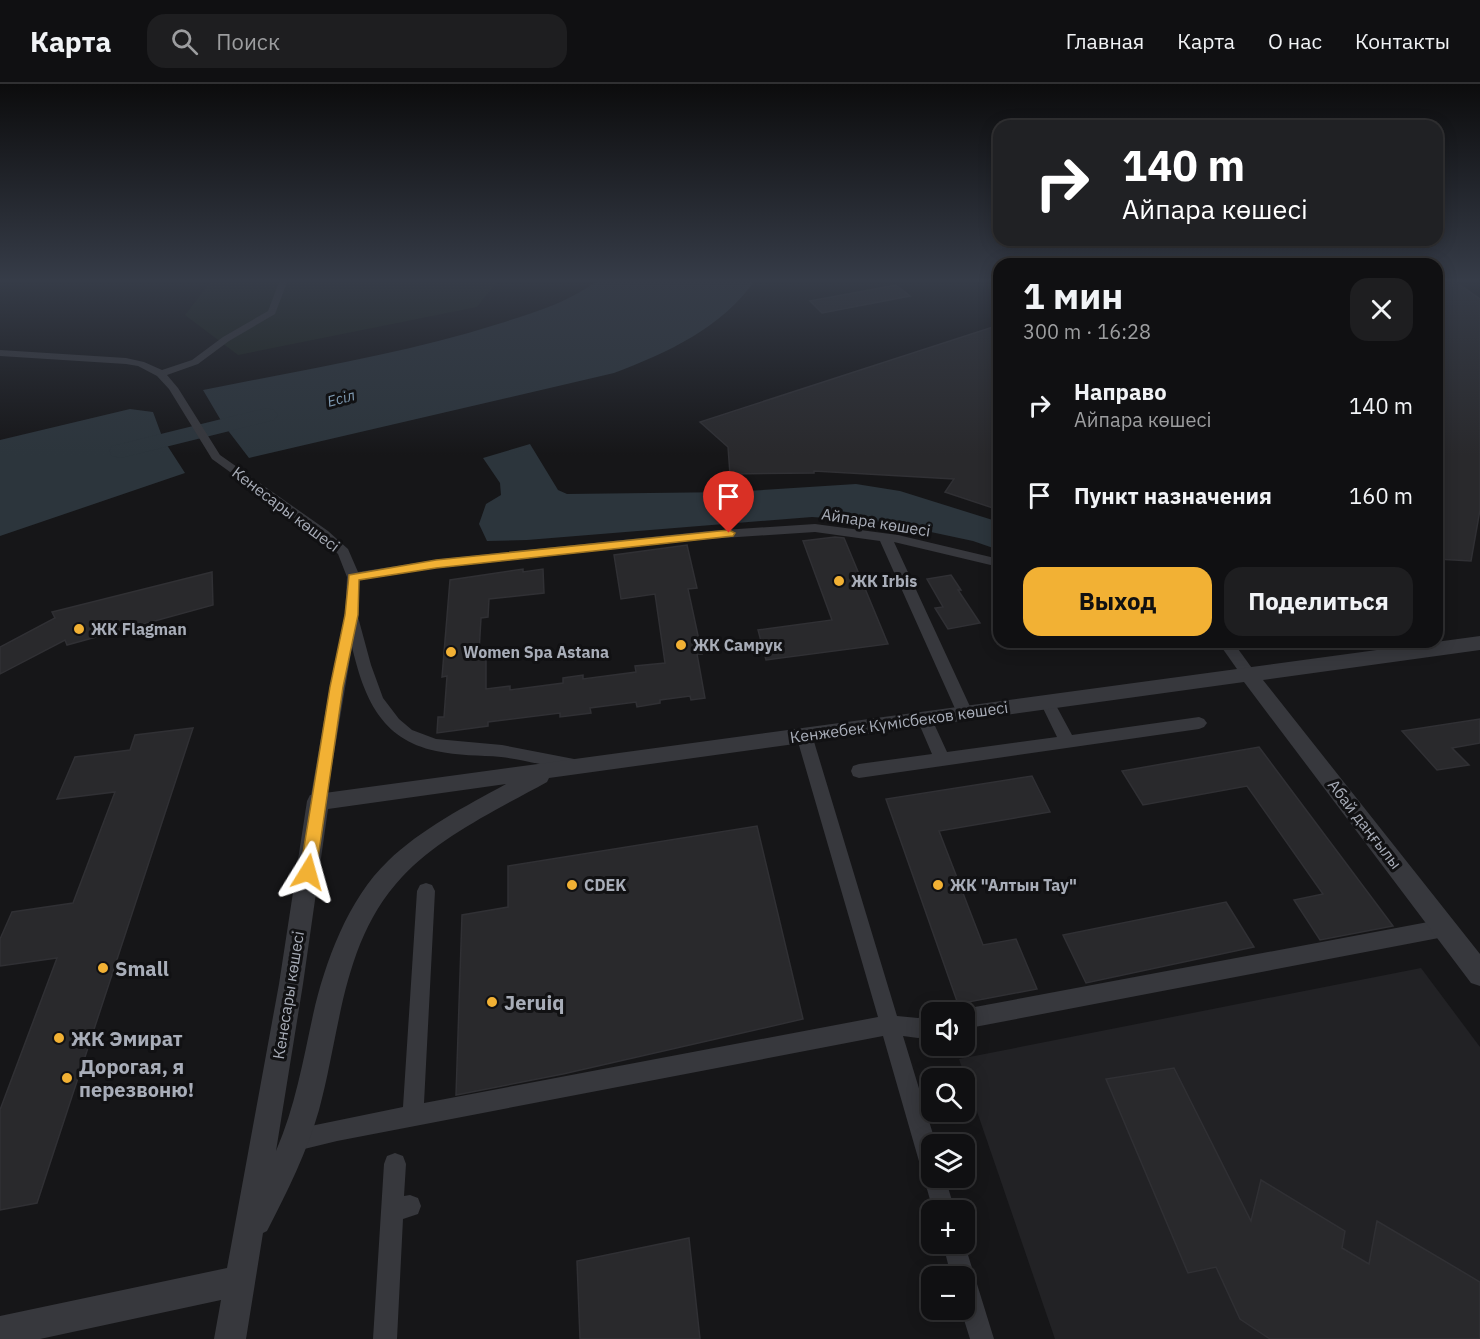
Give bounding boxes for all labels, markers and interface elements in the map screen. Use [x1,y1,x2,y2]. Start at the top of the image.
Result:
search box [147,14,567,68]
text: Карта [30,23,111,60]
icon: search [168,25,201,58]
text: Поиск [216,27,280,56]
text: Главная [1066,27,1144,55]
text: Карта [1177,27,1235,55]
text: О нас [1268,27,1322,55]
text: Контакты [1355,27,1450,55]
text: 140 m [1122,138,1245,193]
icon: right [1023,144,1101,222]
text: Айпара көшесі [1122,191,1308,226]
text: 1 мин [1023,272,1123,319]
button: close [1350,278,1413,341]
text: 300 m · 16:28 [1023,318,1151,345]
text: Направо [1074,377,1167,406]
water label: Есіл [325,385,357,411]
icon: right [1023,389,1056,422]
text: 140 m [1349,391,1413,420]
text: Айпара көшесі [1074,406,1212,433]
street label: Кенесары көшесі [228,462,344,556]
pin [703,471,754,533]
icon: arrive [1023,479,1056,512]
icon: arrive [712,480,745,513]
text: Пункт назначения [1074,481,1272,510]
text: 160 m [1349,481,1413,510]
street label: Айпара көшесі [820,504,932,540]
button: Выход [1023,567,1212,636]
button: Поделиться [1224,567,1413,636]
place label: ЖК Irbis [851,571,917,591]
marker: ЖК Irbis [832,574,846,588]
place label: ЖК Flagman [91,619,187,639]
marker: ЖК Flagman [72,622,86,636]
place label: ЖК Самрук [693,635,782,655]
marker: ЖК Самрук [674,638,688,652]
place label: Women Spa Astana [463,642,609,662]
marker: Women Spa Astana [444,645,458,659]
street label: Кенжебек Күмісбеков көшесі [789,697,1009,747]
street label: Абай даңғылы [1324,775,1406,873]
position arrow [276,840,340,904]
place label: CDEK [584,875,626,895]
place label: ЖК "Алтын Тау" [950,875,1077,895]
marker: CDEK [565,878,579,892]
marker: ЖК "Алтын Тау" [931,878,945,892]
street label: Кенесары көшесі [268,929,308,1061]
place label: Small [115,955,169,982]
marker: Small [96,961,110,975]
place label: Jeruiq [504,989,564,1016]
marker: Jeruiq [485,995,499,1009]
map controls [921,1002,975,1320]
button: sound [921,1002,975,1056]
place label: ЖК Эмират [71,1025,183,1052]
marker: ЖК Эмират [52,1031,66,1045]
place label: Дорогая, я перезвоню! [79,1053,194,1103]
button: search [921,1068,975,1122]
marker: Дорогая, я перезвоню! [60,1071,74,1085]
button: layers [921,1134,975,1188]
button: + [921,1200,975,1254]
button: − [921,1266,975,1320]

